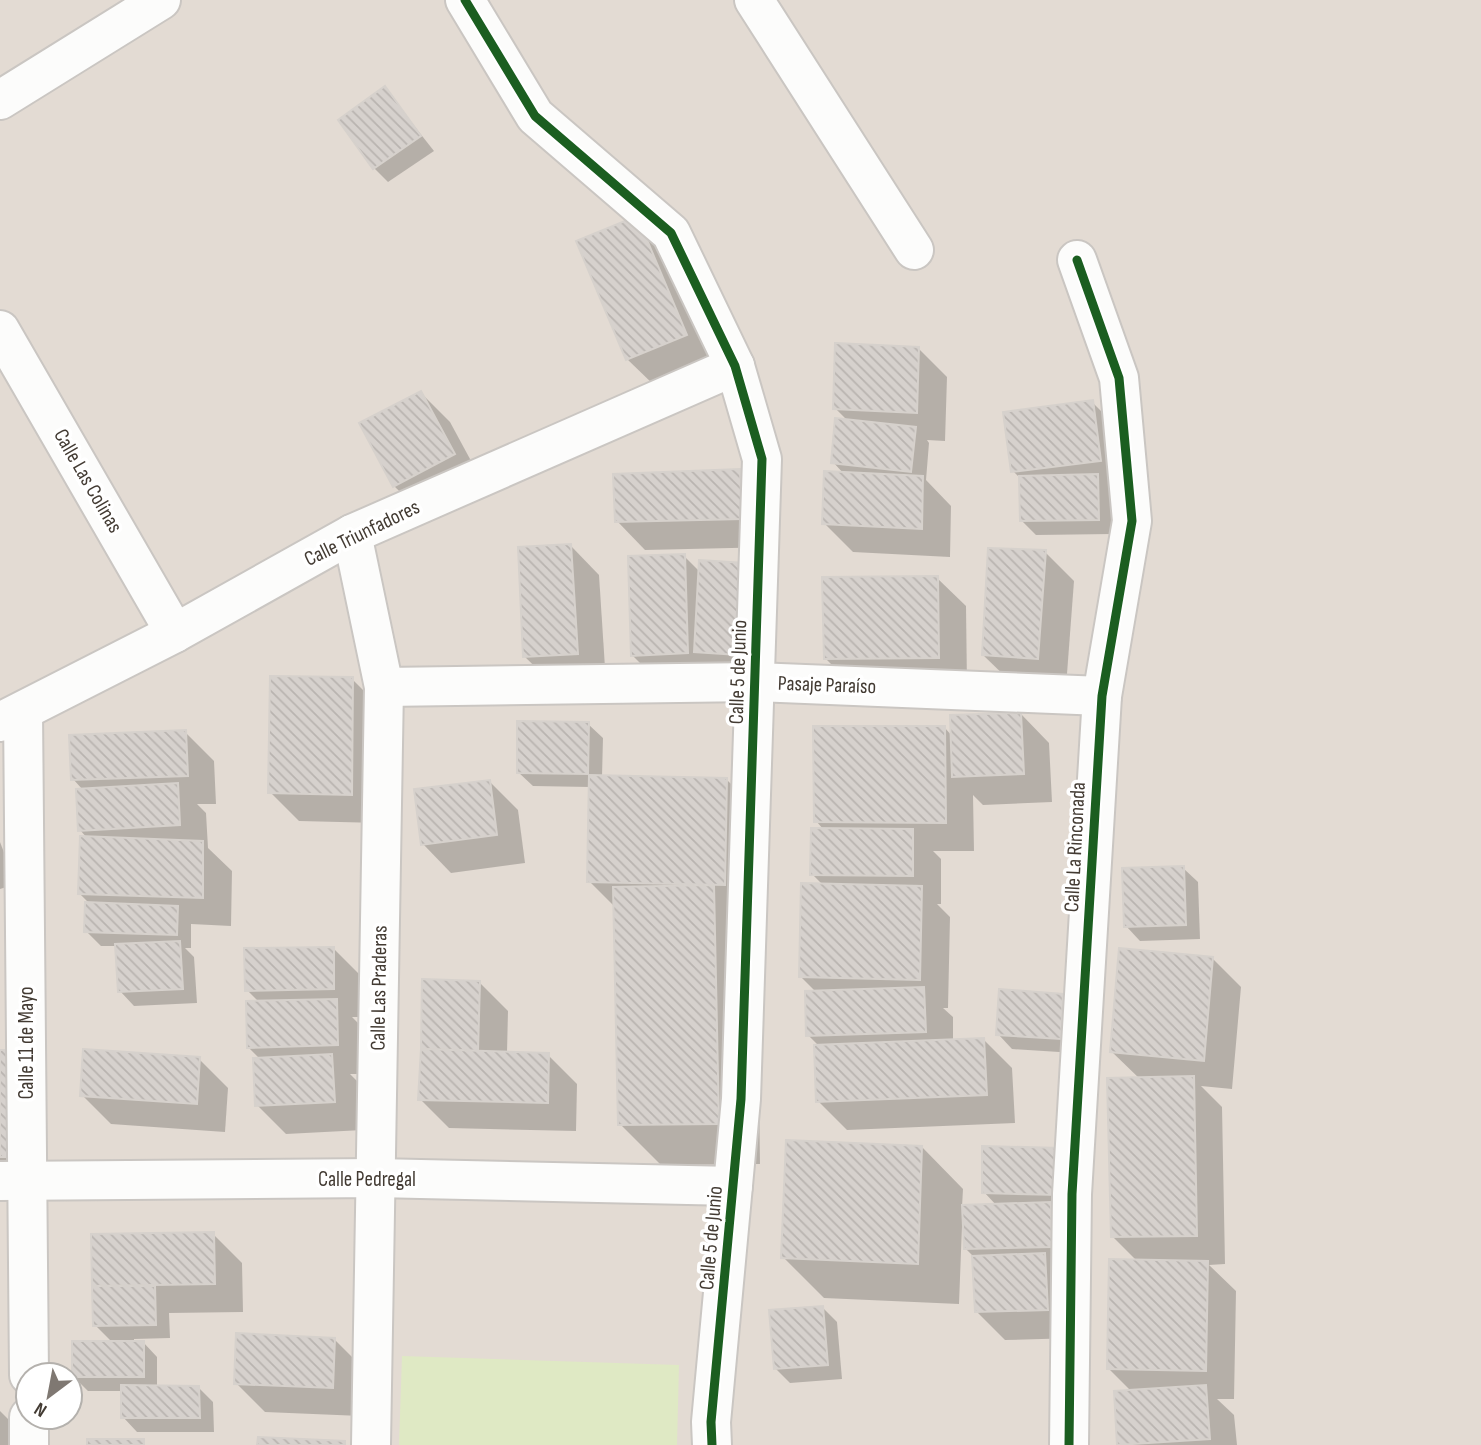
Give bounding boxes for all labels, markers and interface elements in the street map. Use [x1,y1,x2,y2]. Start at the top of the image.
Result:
street label: Calle Las Colinas [48,425,128,537]
street label: Calle Triunfadores [300,494,424,572]
street label: Calle 5 de Junio [724,619,752,725]
street label: Pasaje Paraíso [777,671,877,699]
street label: Calle La Rinconada [1059,781,1091,913]
street label: Calle Las Praderas [365,925,393,1051]
street label: Calle 11 de Mayo [14,986,39,1100]
street label: Calle Pedregal [318,1167,416,1192]
street label: Calle 5 de Junio [694,1185,728,1291]
north arrow [14,1361,84,1431]
text: N [30,1397,51,1422]

